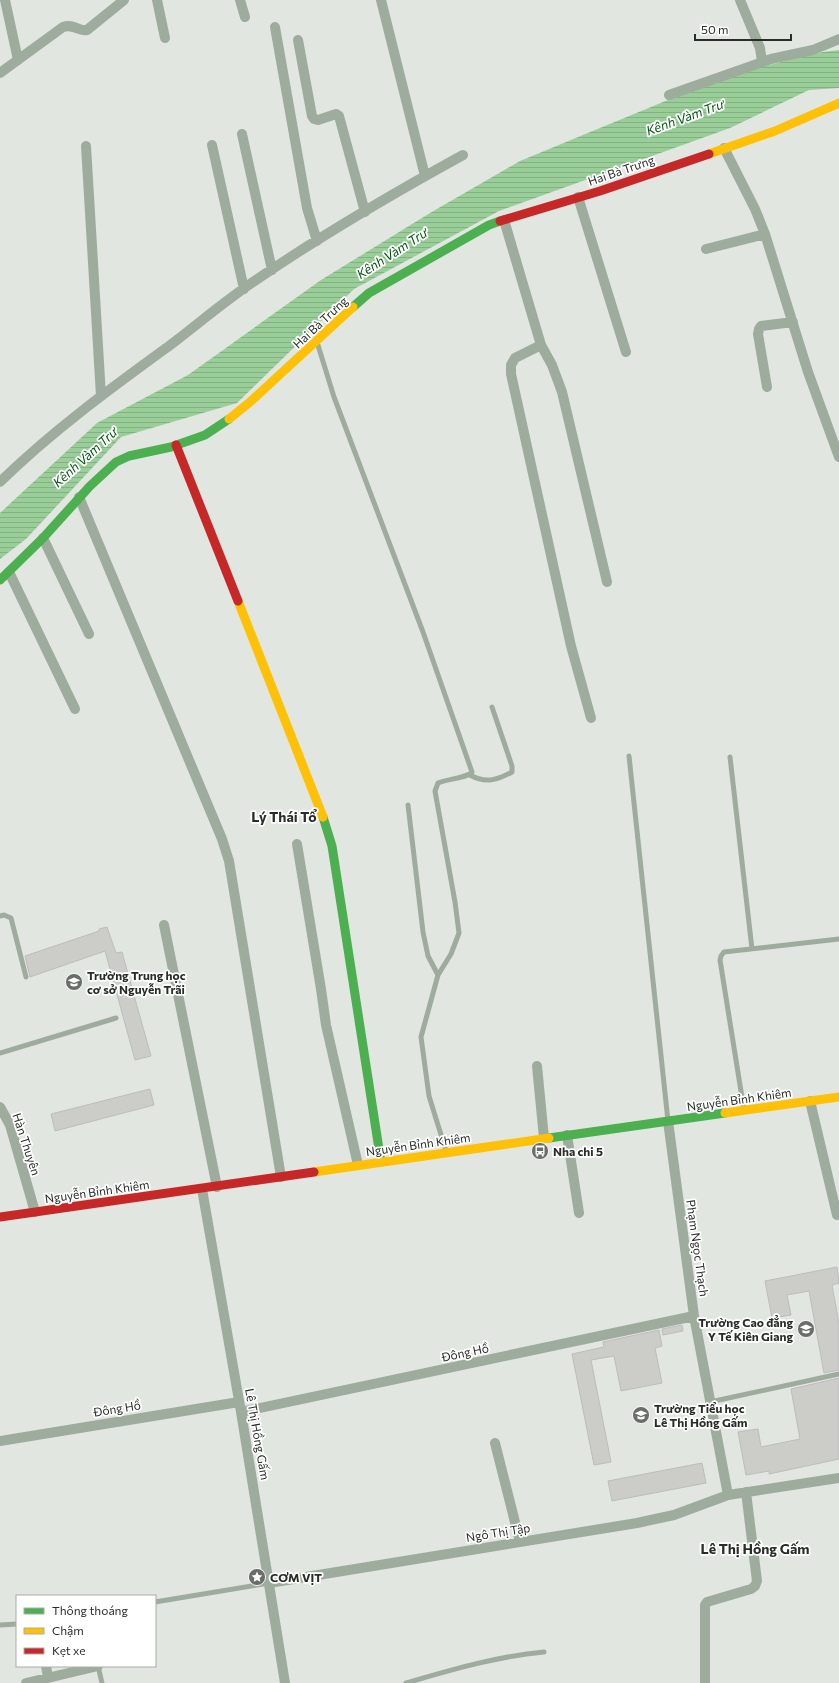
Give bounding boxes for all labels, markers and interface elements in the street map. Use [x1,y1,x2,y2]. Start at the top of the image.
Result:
scale bar [695,16,791,42]
text: 50 m [701,22,729,36]
water label: Kênh Vàm Trư [644,95,728,139]
street label: Hai Bà Trưng [586,152,657,188]
water label: Kênh Vàm Trư [353,223,432,282]
street label: Hai Bà Trưng [290,293,351,351]
water label: Kênh Vàm Trư [49,423,122,490]
district label: Lý Thái Tổ [251,808,317,825]
place label: Trường Trung học cơ sở Nguyễn Trãi [87,968,186,996]
school or university icon: Trường Trung học cơ sở Nguyễn Trãi [64,972,84,992]
street label: Nguyễn Bỉnh Khiêm [686,1085,792,1113]
street label: Hàn Thuyên [10,1111,44,1177]
street label: Nguyễn Bỉnh Khiêm [365,1130,471,1158]
bus stop icon: Nha chi 5 [530,1141,550,1161]
place label: Nha chi 5 [553,1144,603,1158]
street label: Nguyễn Bỉnh Khiêm [44,1177,150,1205]
street label: Phạm Ngọc Thạch [684,1199,712,1297]
place label: Trường Cao đẳng Y Tế Kiên Giang [698,1315,793,1343]
school or university icon: Trường Cao đẳng Y Tế Kiên Giang [796,1319,816,1339]
street label: Đông Hồ [439,1340,490,1364]
street label: Lê Thị Hồng Gấm [243,1387,273,1481]
street label: Đông Hồ [91,1397,142,1419]
place label: Trường Tiểu học Lê Thị Hồng Gấm [654,1401,747,1430]
school or university icon: Trường Tiểu học Lê Thị Hồng Gấm [631,1405,651,1425]
street label: Ngô Thị Tập [465,1520,531,1544]
district label: Lê Thị Hồng Gấm [701,1540,809,1558]
place icon: CƠM VỊT [247,1567,267,1587]
place label: CƠM VỊT [270,1570,322,1585]
legend [16,1595,156,1667]
text: Thông thoáng [52,1603,128,1617]
text: Chậm [52,1623,84,1637]
text: Kẹt xe [52,1643,86,1657]

